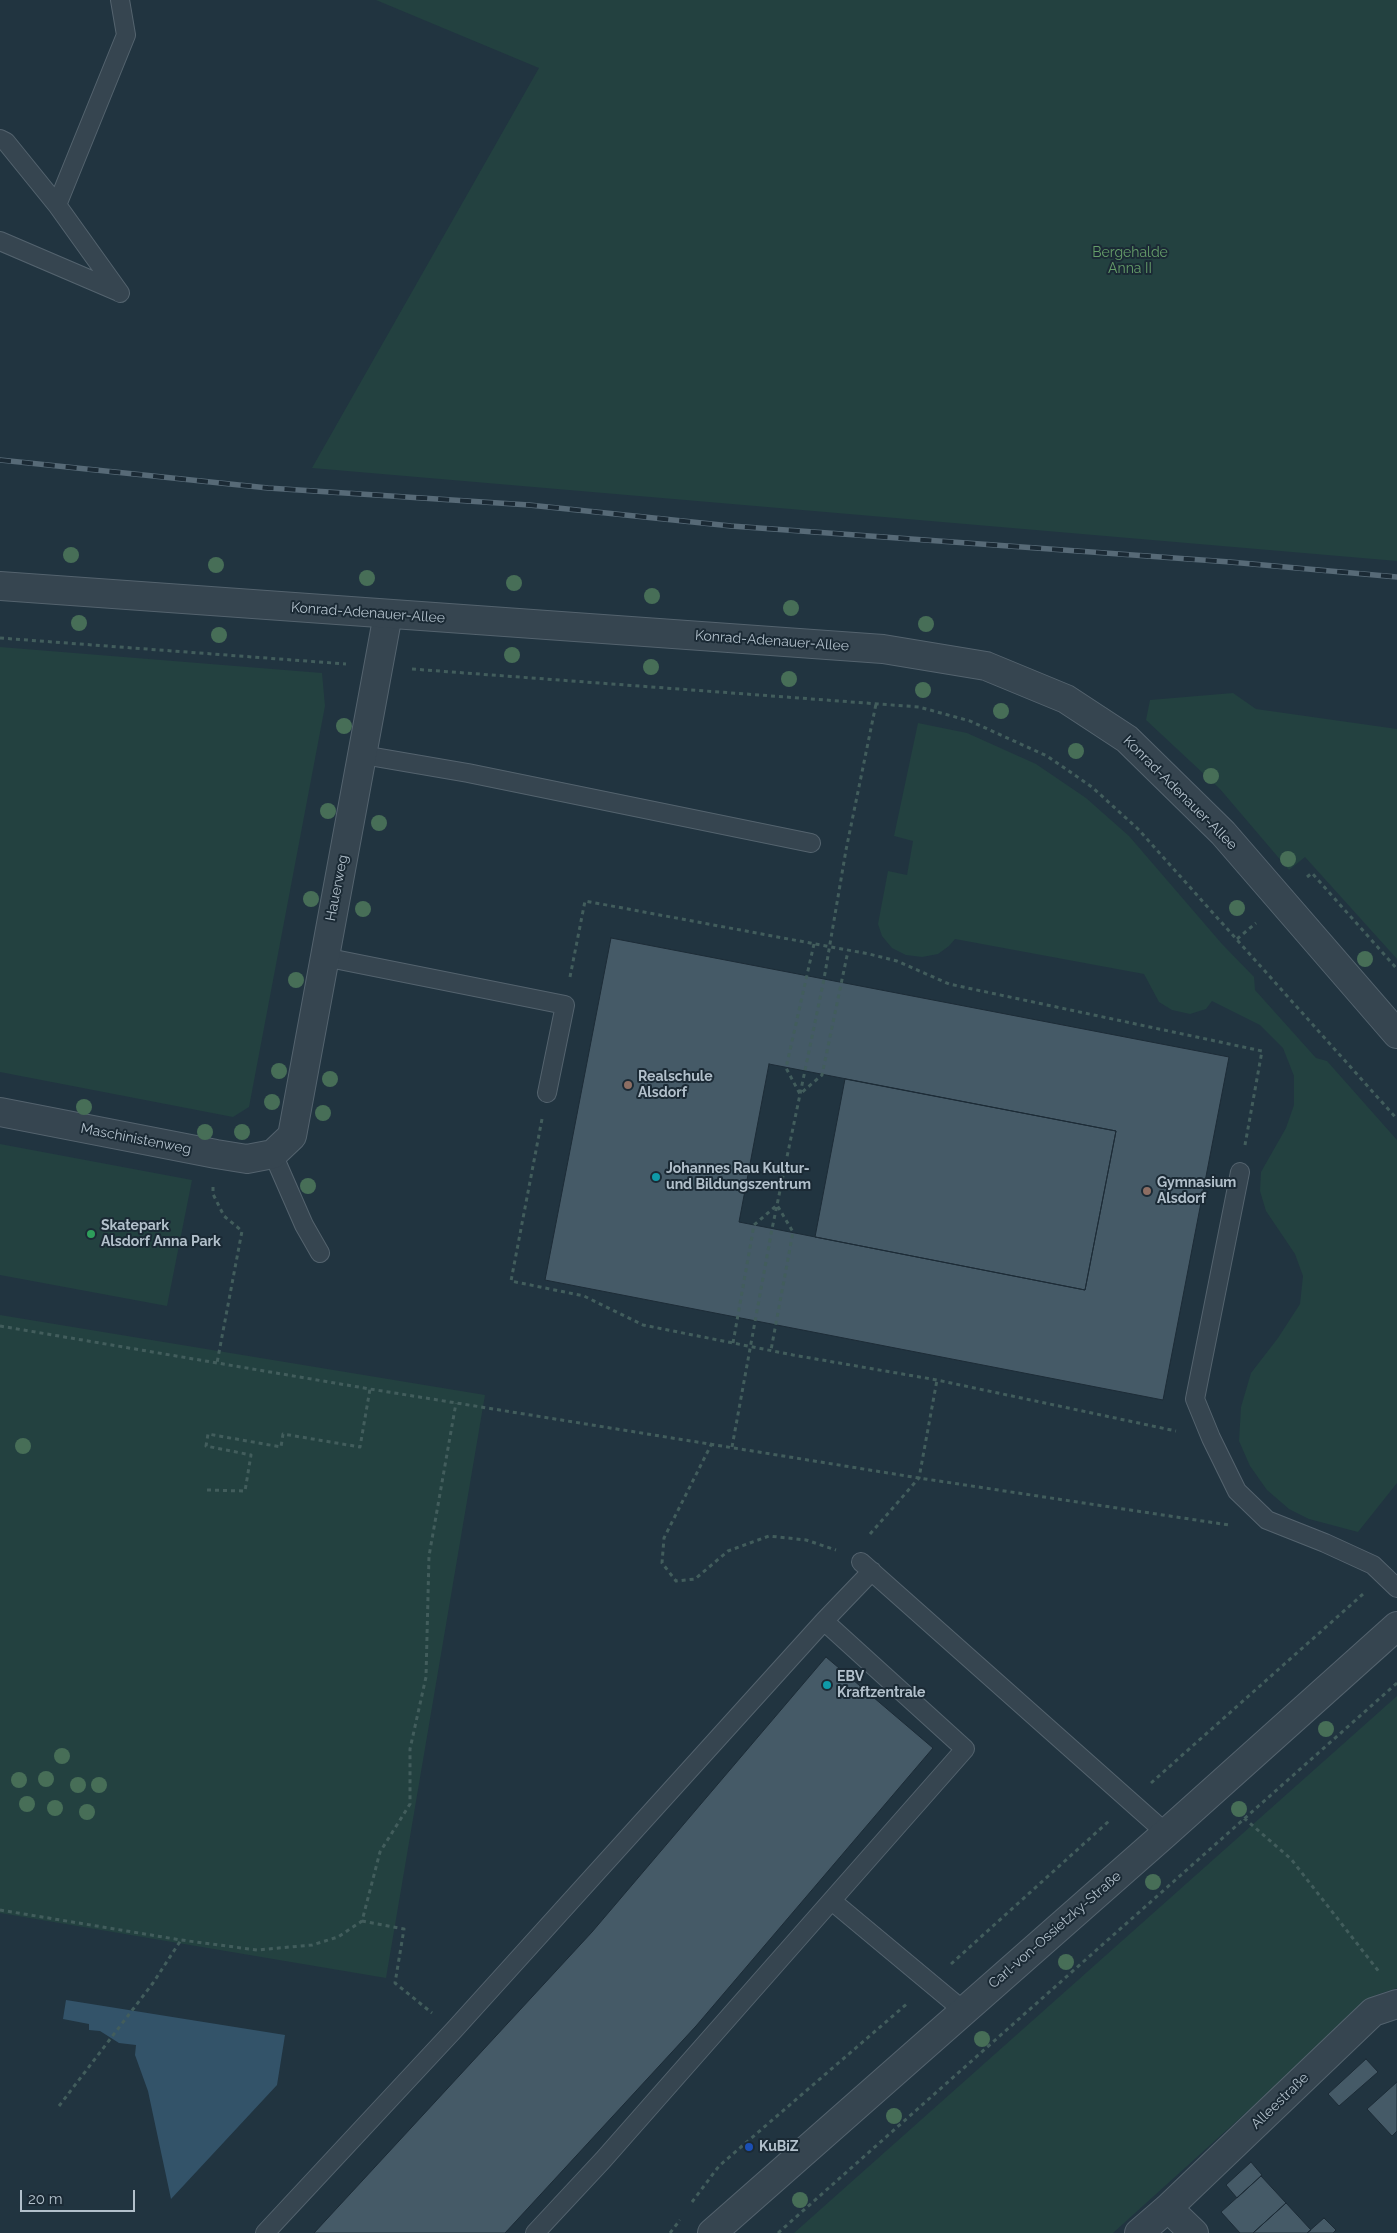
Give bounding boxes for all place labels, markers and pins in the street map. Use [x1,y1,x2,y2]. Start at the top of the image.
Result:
place label: Realschule Alsdorf [638,1069,713,1102]
marker: Realschule Alsdorf [622,1079,634,1091]
place label: Johannes Rau Kultur- und Bildungszentrum [666,1161,811,1194]
marker: Johannes Rau Kultur- und Bildungszentrum [650,1171,662,1183]
place label: Gymnasium Alsdorf [1157,1175,1236,1208]
marker: Gymnasium Alsdorf [1141,1185,1153,1197]
place label: Skatepark Alsdorf Anna Park [101,1218,221,1250]
marker: Skatepark Alsdorf Anna Park [85,1228,97,1240]
place label: EBV Kraftzentrale [837,1669,926,1701]
marker: EBV Kraftzentrale [821,1679,833,1691]
place label: KuBiZ [759,2139,799,2155]
marker: KuBiZ [743,2141,755,2153]

